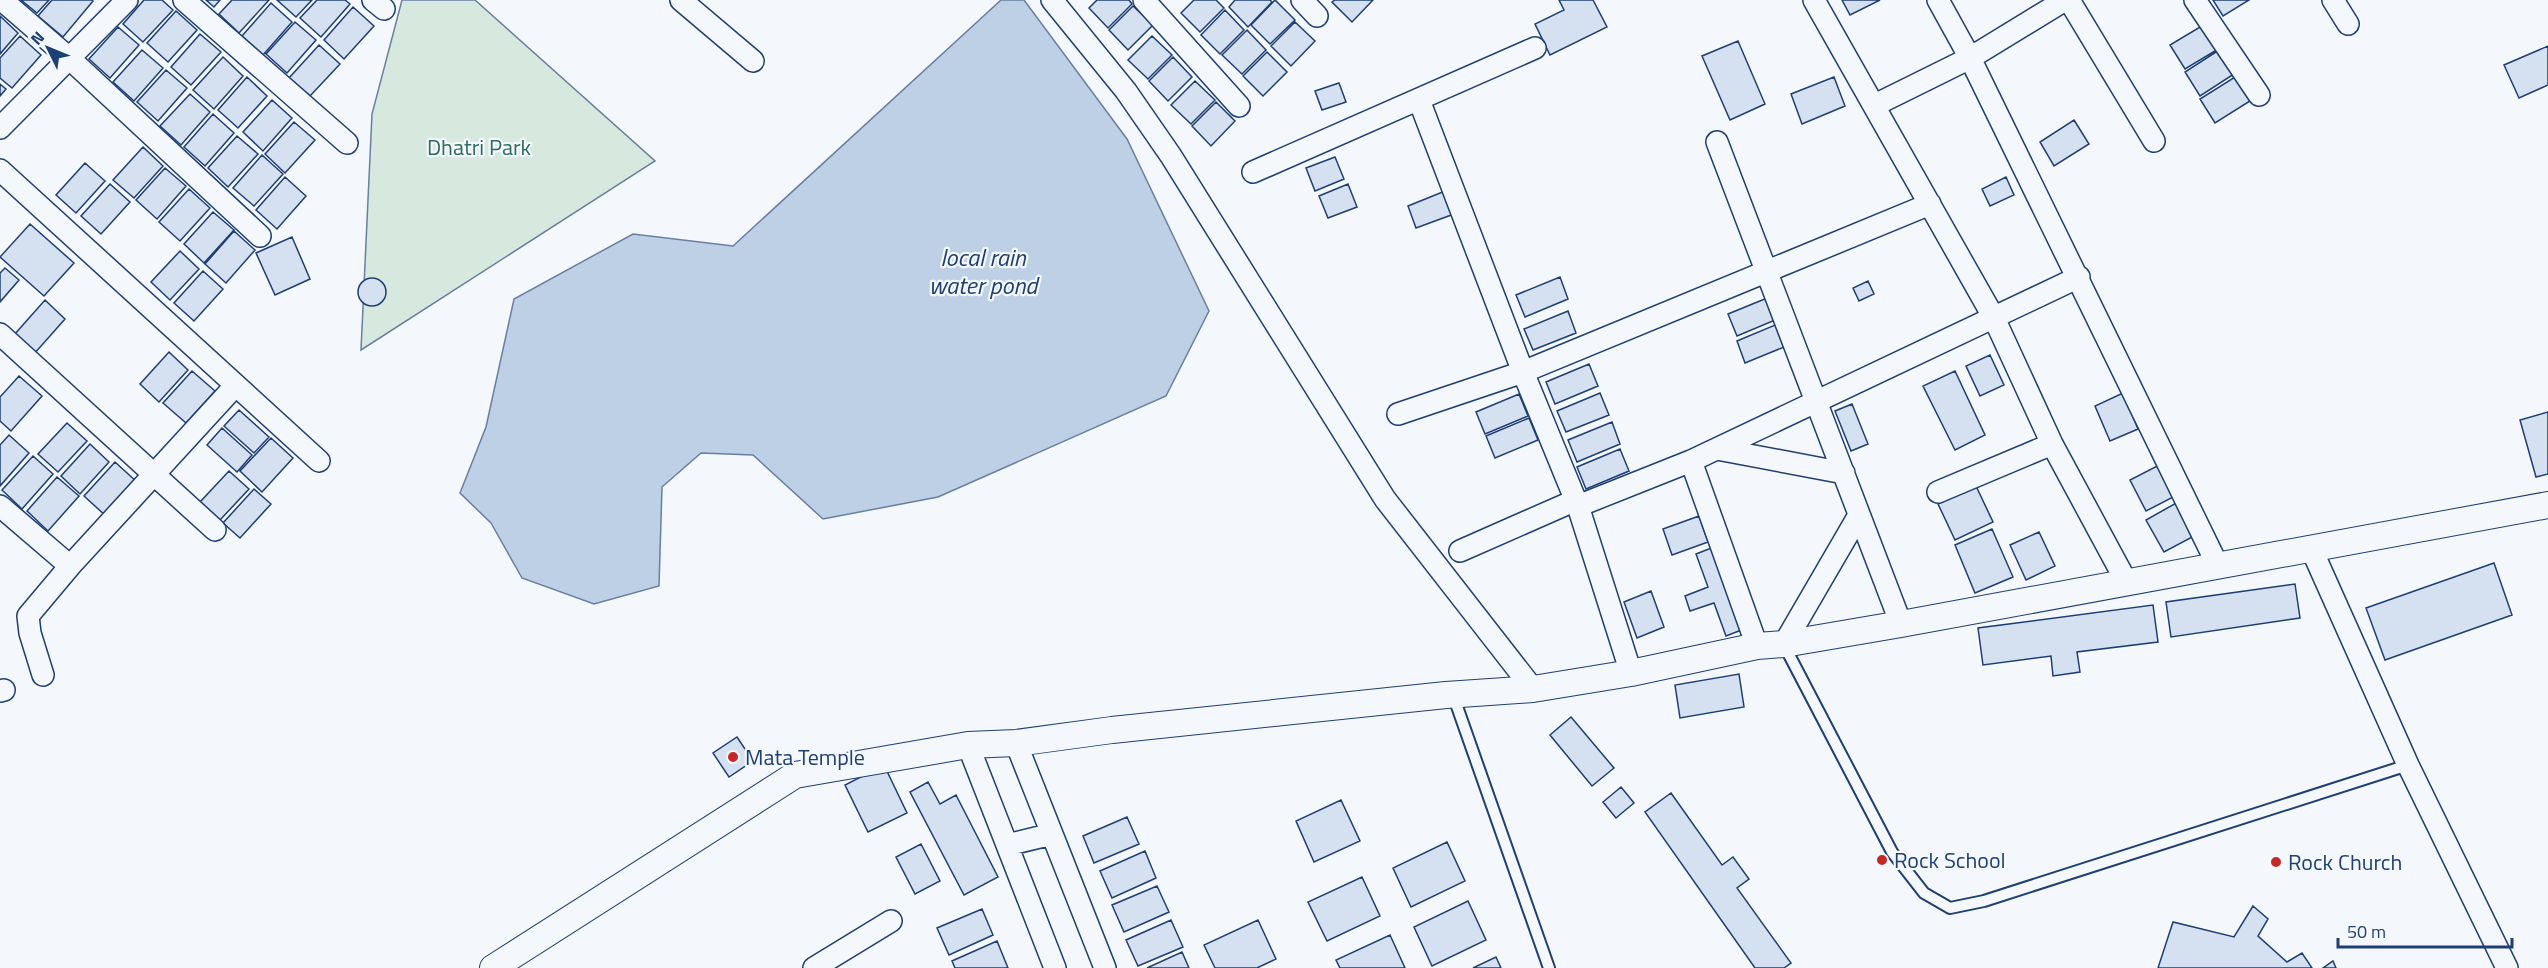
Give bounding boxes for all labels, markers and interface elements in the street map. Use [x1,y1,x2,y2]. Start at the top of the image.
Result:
north arrow [18,18,78,78]
text: N [24,26,50,50]
park label: Dhatri Park [427,130,532,164]
water label: local rain water pond [929,239,1040,303]
place label: Mata Temple [745,740,865,774]
marker: Mata Temple [726,750,740,764]
place label: Rock School [1894,843,2006,877]
place label: Rock Church [2288,845,2402,879]
marker: Rock School [1875,853,1889,867]
marker: Rock Church [2269,855,2283,869]
scale bar [2338,911,2512,949]
text: 50 m [2347,918,2386,945]

